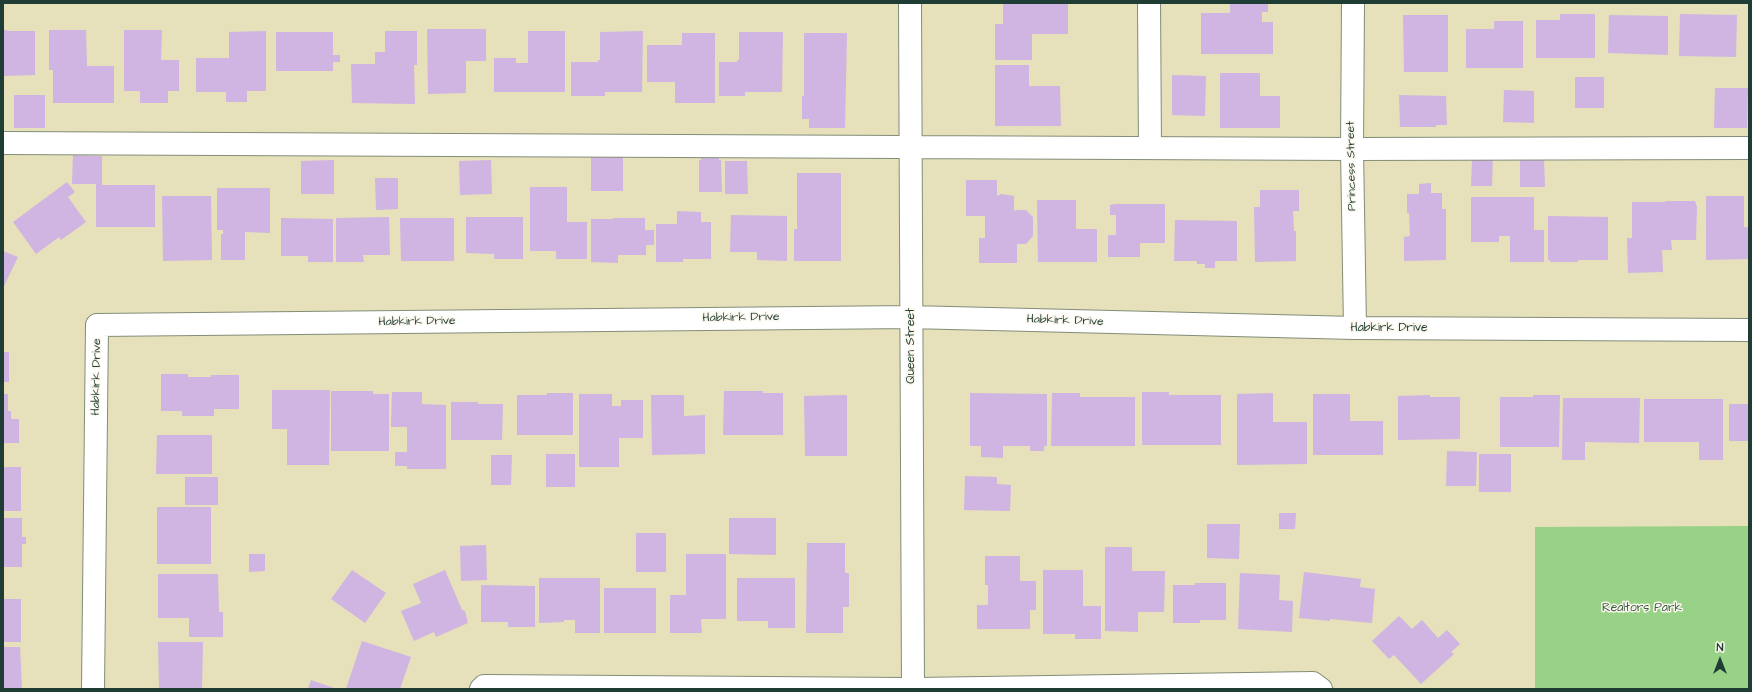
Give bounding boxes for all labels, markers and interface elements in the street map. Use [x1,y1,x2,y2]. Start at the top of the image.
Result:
street label: Princess Street [1344,121,1360,211]
street label: Queen Street [904,308,918,384]
street label: Habkirk Drive [702,310,780,326]
street label: Habkirk Drive [1026,312,1104,330]
street label: Habkirk Drive [378,314,456,330]
street label: Habkirk Drive [1350,321,1428,335]
street label: Habkirk Drive [89,338,105,416]
park label: Realtors Park [1602,601,1682,615]
north arrow [1700,640,1740,680]
text: N [1717,640,1723,655]

